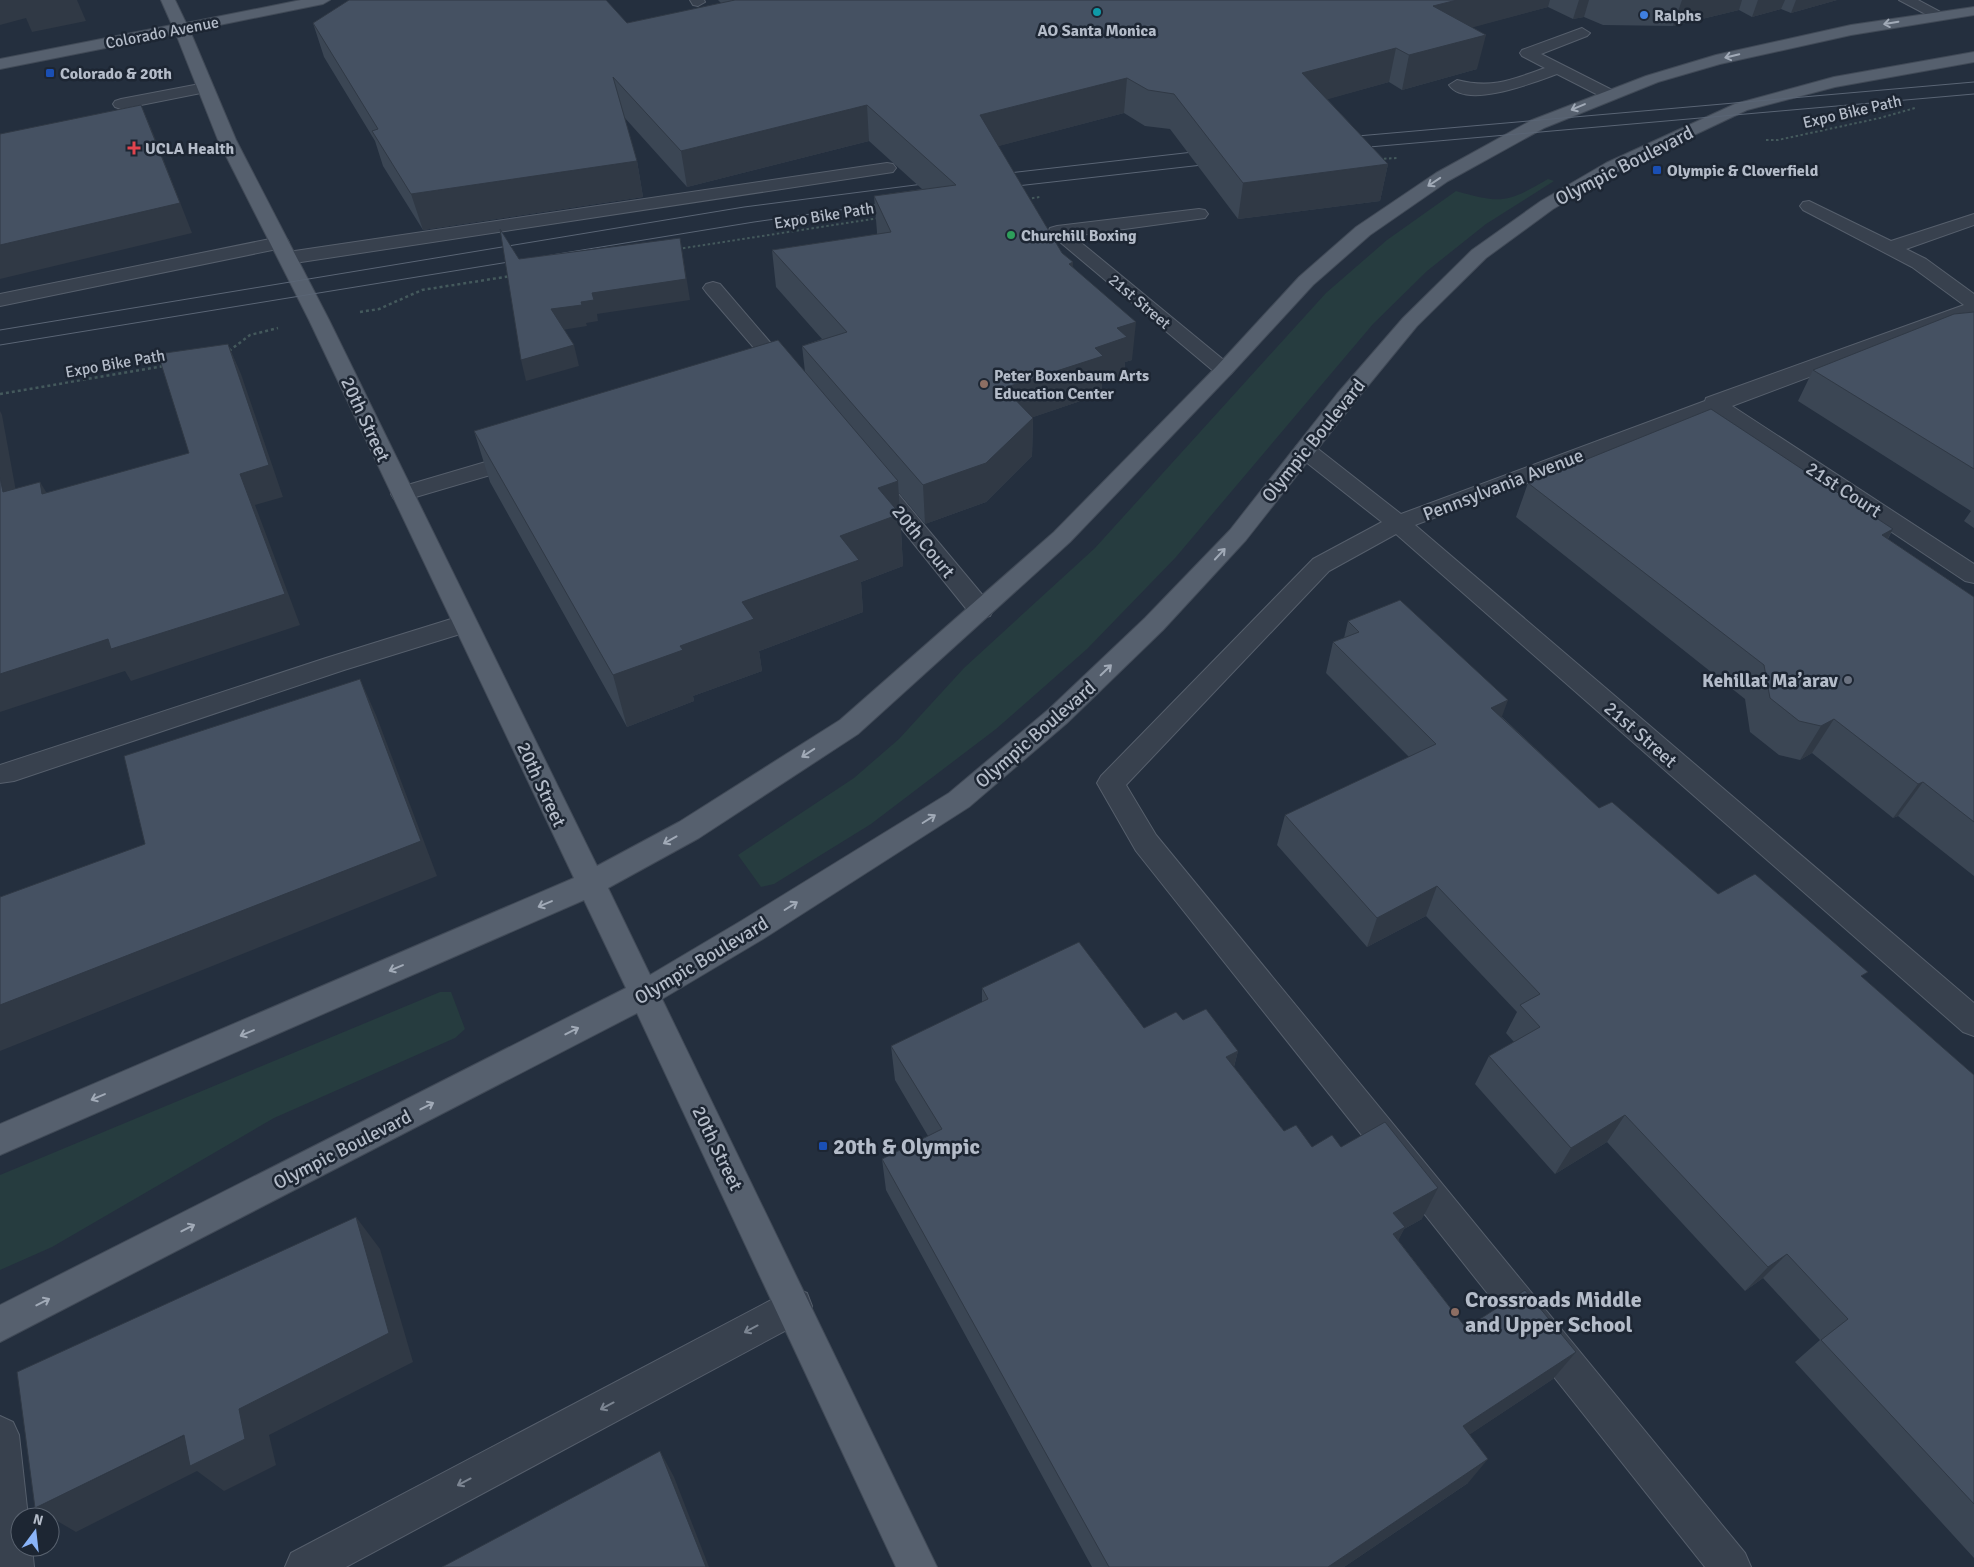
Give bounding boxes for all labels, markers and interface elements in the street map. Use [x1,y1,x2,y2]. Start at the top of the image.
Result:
marker: AO Santa Monica [1091,6,1103,18]
place label: Ralphs [1654,6,1701,26]
marker: Ralphs [1638,9,1650,21]
street label: Colorado Avenue [104,12,220,54]
one-way arrow [1883,18,1899,28]
place label: AO Santa Monica [1038,21,1156,41]
one-way arrow [1725,52,1741,61]
place label: Colorado & 20th [60,64,172,84]
marker: Colorado & 20th [44,67,56,79]
street label: Expo Bike Path [1801,91,1904,133]
one-way arrow [1571,103,1586,113]
street label: Olympic Boulevard [1551,121,1698,211]
place label: UCLA Health [145,139,234,159]
marker: UCLA Health [127,141,141,155]
place label: Olympic & Cloverfield [1667,161,1819,181]
marker: Olympic & Cloverfield [1651,164,1663,176]
one-way arrow [1427,177,1441,187]
street label: Expo Bike Path [773,198,876,234]
place label: Churchill Boxing [1021,226,1137,246]
marker: Churchill Boxing [1005,229,1017,241]
street label: 21st Street [1104,270,1175,334]
street label: Expo Bike Path [64,345,167,383]
place label: Peter Boxenbaum Arts Education Center [994,366,1149,404]
street label: 20th Street [335,373,395,466]
street label: Olympic Boulevard [1257,374,1371,507]
marker: Peter Boxenbaum Arts Education Center [978,378,990,390]
street label: Pennsylvania Avenue [1420,443,1587,527]
street label: 21st Court [1801,457,1886,523]
street label: 20th Court [886,500,960,583]
one-way arrow [1214,547,1226,560]
one-way arrow [1100,664,1113,676]
place label: Kehillat Ma’arav [1702,669,1839,693]
marker: Kehillat Ma’arav [1842,674,1854,686]
street label: Olympic Boulevard [970,676,1101,794]
street label: 21st Street [1599,696,1682,773]
street label: 20th Street [511,738,571,831]
one-way arrow [801,749,815,759]
one-way arrow [921,814,935,824]
one-way arrow [663,835,678,845]
one-way arrow [538,899,553,909]
one-way arrow [784,900,798,911]
street label: Olympic Boulevard [630,911,773,1010]
one-way arrow [389,963,404,973]
one-way arrow [564,1026,579,1035]
one-way arrow [240,1028,255,1038]
one-way arrow [91,1093,106,1103]
one-way arrow [419,1101,434,1110]
street label: 20th Street [686,1102,748,1195]
street label: Olympic Boulevard [269,1105,416,1195]
place label: 20th & Olympic [833,1133,980,1160]
marker: 20th & Olympic [817,1140,829,1152]
one-way arrow [180,1223,195,1232]
place label: Crossroads Middle and Upper School [1465,1286,1642,1338]
one-way arrow [36,1297,51,1307]
marker: Crossroads Middle and Upper School [1449,1306,1461,1318]
one-way arrow [743,1324,758,1334]
one-way arrow [600,1401,615,1411]
one-way arrow [457,1478,472,1487]
north arrow [10,1507,60,1557]
text: N [31,1510,45,1529]

